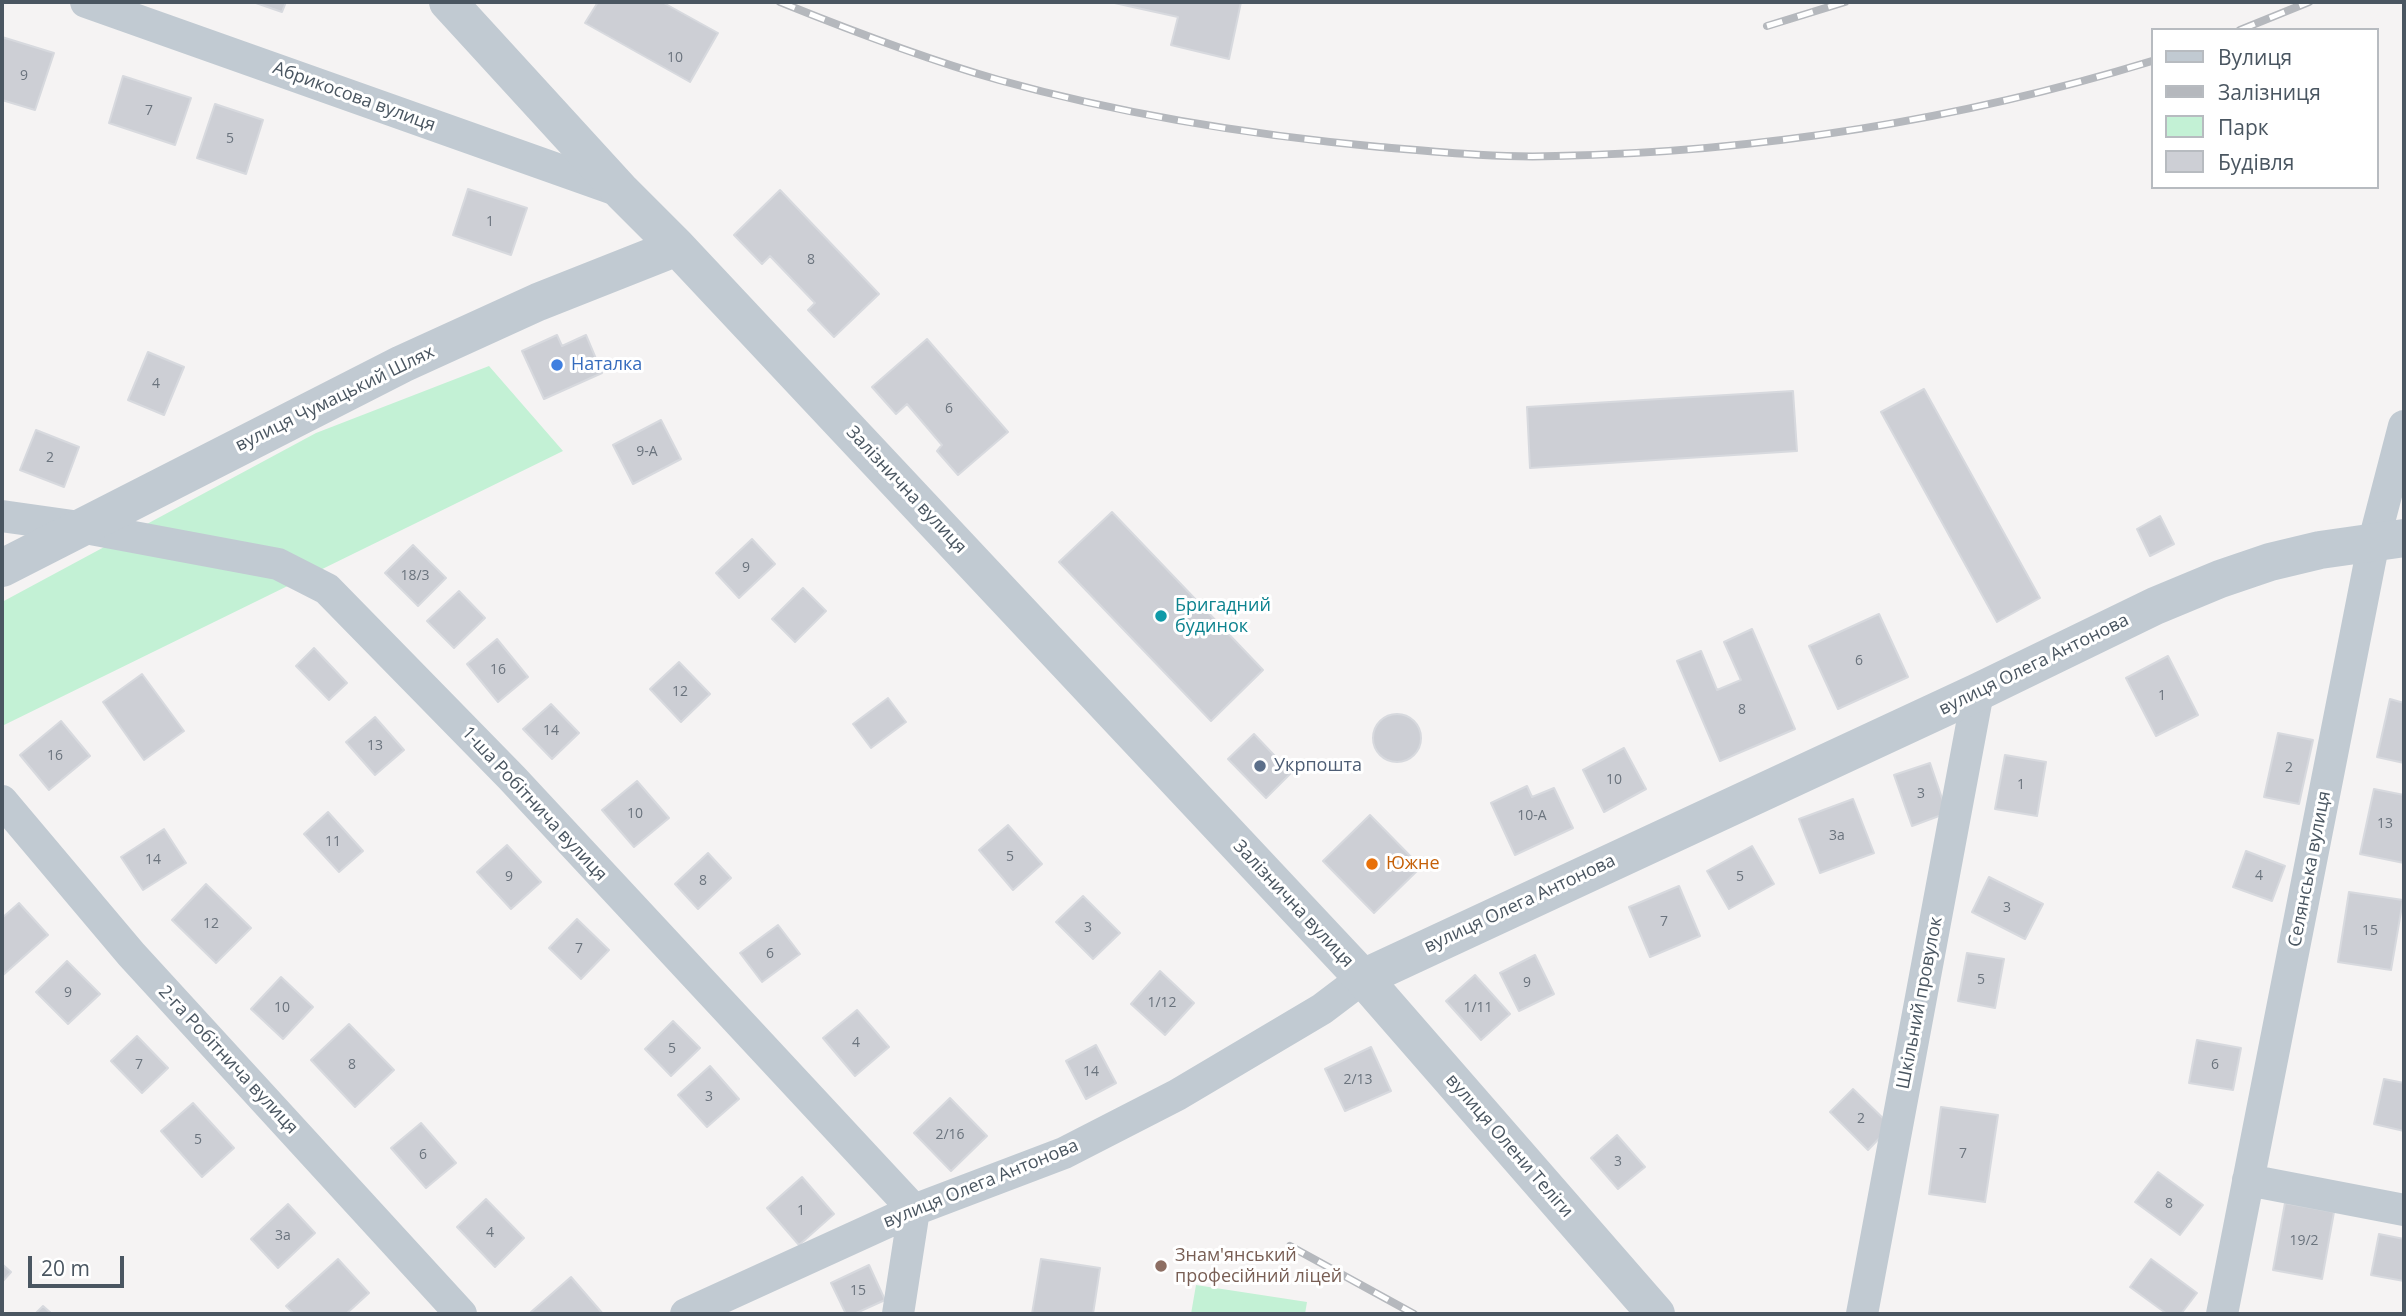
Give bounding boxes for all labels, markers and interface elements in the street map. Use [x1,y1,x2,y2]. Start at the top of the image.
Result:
legend [2150,28,2378,189]
text: Вулиця [2218,43,2292,71]
house number: 10 [667,50,683,66]
street label: Абрикосова вулиця [270,58,438,136]
house number: 9 [20,68,28,84]
text: Залізниця [2218,78,2321,106]
house number: 7 [145,103,153,119]
text: Парк [2218,113,2269,141]
house number: 5 [226,131,234,147]
text: Будівля [2218,148,2294,176]
house number: 1 [486,214,494,230]
house number: 8 [807,252,815,268]
street label: вулиця Чумацький Шлях [232,341,438,457]
place label: Наталка [571,354,642,376]
marker: Наталка [549,357,565,373]
house number: 4 [152,376,160,392]
house number: 6 [945,401,953,417]
street label: Залізнична вулиця [841,422,971,558]
house number: 9-А [636,444,658,460]
house number: 2 [46,450,54,466]
house number: 9 [742,560,750,576]
house number: 18/3 [400,568,430,584]
place label: Бригадний будинок [1175,595,1271,638]
marker: Бригадний будинок [1153,608,1169,624]
street label: вулиця Олега Антонова [1936,610,2132,720]
house number: 6 [1855,653,1863,669]
house number: 16 [490,662,506,678]
house number: 12 [672,684,688,700]
house number: 1 [2158,688,2166,704]
house number: 8 [1738,702,1746,718]
street label: 1-ша Робітнича вулиця [457,722,611,886]
house number: 14 [543,723,559,739]
house number: 13 [367,738,383,754]
house number: 16 [47,748,63,764]
place label: Укрпошта [1274,755,1362,777]
marker: Укрпошта [1252,758,1268,774]
house number: 2 [2285,760,2293,776]
house number: 10 [1606,772,1622,788]
house number: 1 [2017,777,2025,793]
house number: 3 [1917,786,1925,802]
street label: Селянська вулиця [2284,789,2336,949]
house number: 10 [627,806,643,822]
house number: 10-А [1517,808,1547,824]
house number: 13 [2377,816,2393,832]
house number: 3а [1829,828,1845,844]
house number: 11 [325,834,341,850]
street label: Залізнична вулиця [1228,836,1358,972]
house number: 5 [1006,849,1014,865]
street label: вулиця Олега Антонова [1421,850,1619,958]
house number: 14 [145,852,161,868]
place label: Южне [1386,853,1440,875]
marker: Южне [1364,856,1380,872]
house number: 4 [2255,868,2263,884]
house number: 9 [505,869,513,885]
house number: 5 [1736,869,1744,885]
house number: 8 [699,873,707,889]
house number: 3 [2003,900,2011,916]
house number: 7 [1660,914,1668,930]
street label: Шкільний провулок [1893,915,1947,1091]
house number: 12 [203,916,219,932]
house number: 3 [1084,920,1092,936]
house number: 15 [2362,923,2378,939]
house number: 7 [575,941,583,957]
house number: 6 [766,946,774,962]
house number: 5 [1977,972,1985,988]
house number: 9 [1523,975,1531,991]
street label: 2-га Робітнича вулиця [154,981,302,1139]
house number: 9 [64,985,72,1001]
house number: 1/12 [1147,995,1177,1011]
house number: 10 [274,1000,290,1016]
house number: 1/11 [1463,1000,1493,1016]
house number: 4 [852,1035,860,1051]
house number: 5 [668,1041,676,1057]
house number: 7 [135,1057,143,1073]
house number: 8 [348,1057,356,1073]
house number: 6 [2211,1057,2219,1073]
house number: 14 [1083,1064,1099,1080]
street label: вулиця Олени Теліги [1441,1070,1577,1222]
house number: 2/13 [1343,1072,1373,1088]
house number: 3 [705,1089,713,1105]
house number: 2 [1857,1111,1865,1127]
house number: 2/16 [935,1127,965,1143]
house number: 5 [194,1132,202,1148]
street label: вулиця Олега Антонова [880,1135,1082,1233]
house number: 7 [1959,1146,1967,1162]
house number: 6 [419,1147,427,1163]
house number: 3 [1614,1154,1622,1170]
house number: 8 [2165,1196,2173,1212]
house number: 1 [797,1203,805,1219]
house number: 4 [486,1225,494,1241]
house number: 3а [275,1228,291,1244]
house number: 19/2 [2289,1233,2319,1249]
scale bar [32,1242,128,1286]
place label: Знам'янський професійний ліцей [1175,1245,1342,1288]
text: 20 m [41,1254,90,1282]
marker: Знам'янський професійний ліцей [1153,1258,1169,1274]
house number: 15 [850,1283,866,1299]

